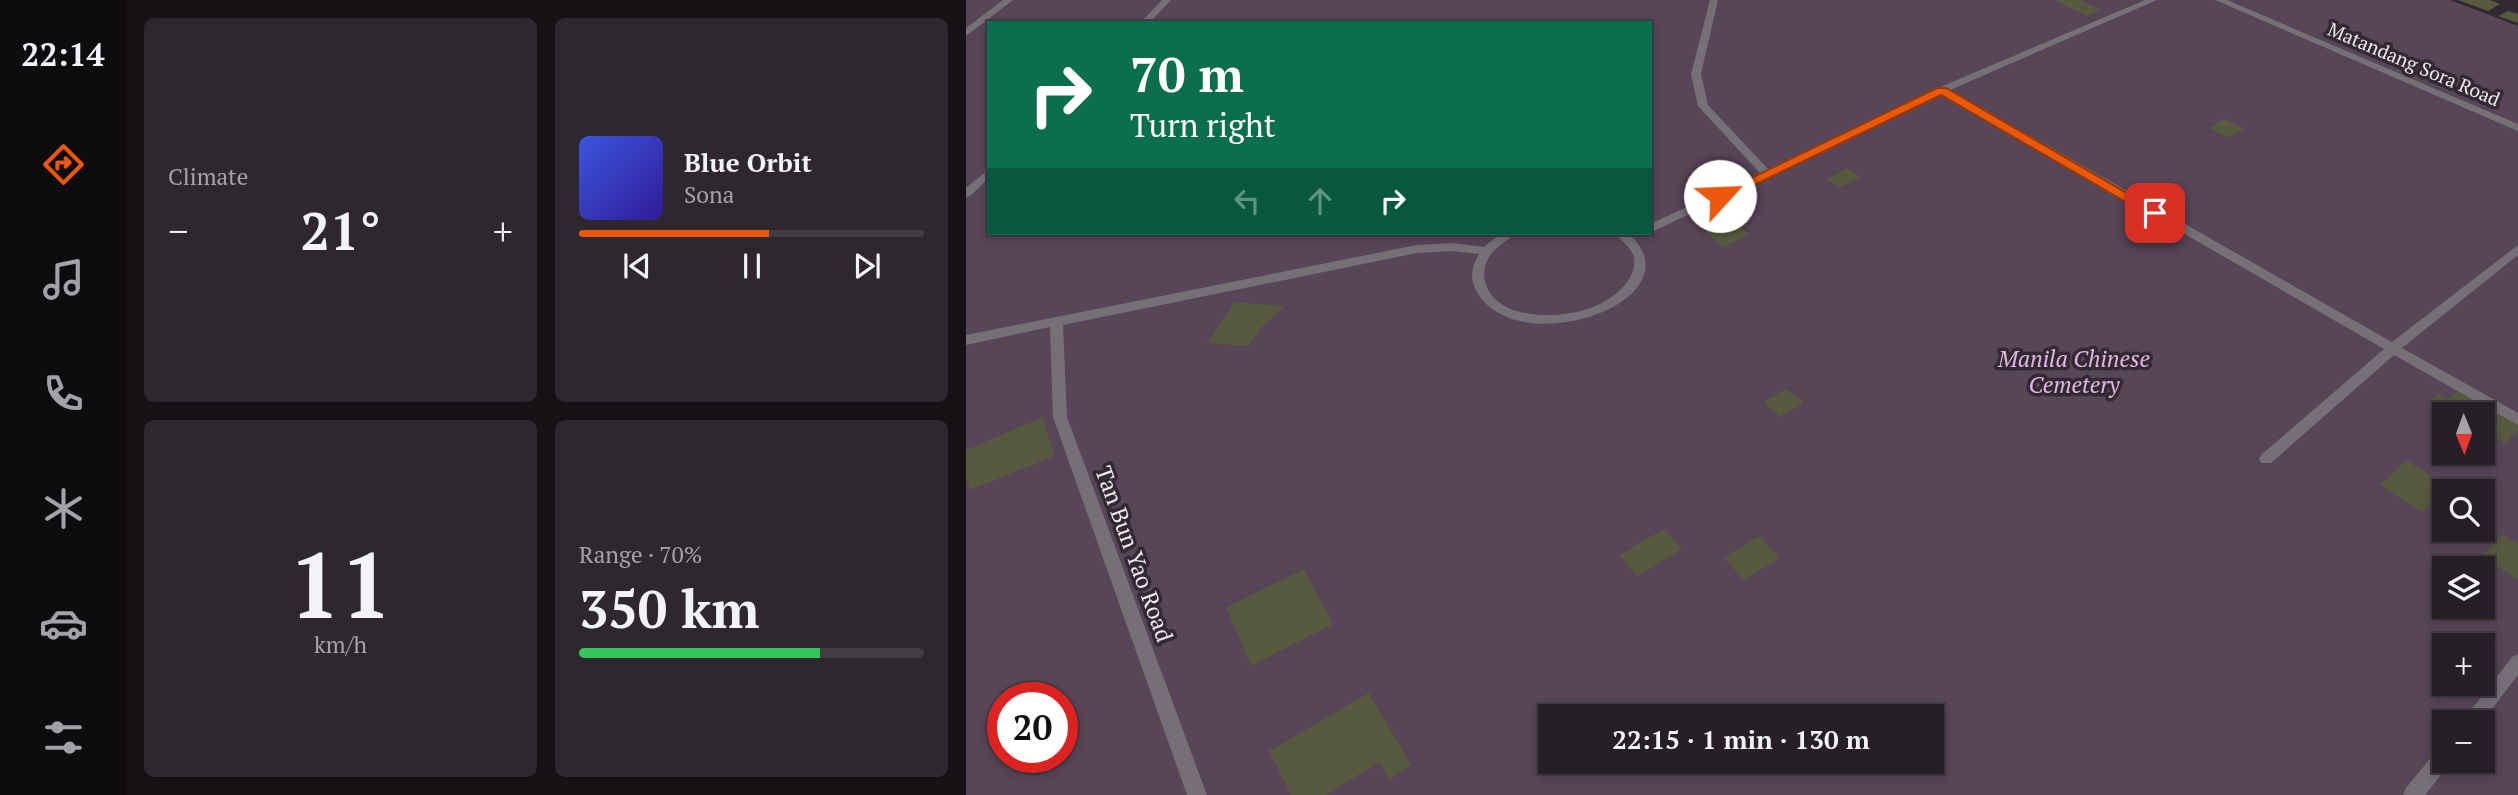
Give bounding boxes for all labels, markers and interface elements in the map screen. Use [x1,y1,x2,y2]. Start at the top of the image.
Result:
street label: Matandang Sora Road [2324,16,2504,111]
text: 22:14 [21,33,105,75]
text: 70 m [1130,41,1244,106]
icon: right [1015,49,1106,140]
text: Turn right [1130,104,1276,146]
icon: directions [39,140,88,189]
text: Blue Orbit [684,145,812,179]
position arrow [1683,159,1757,233]
text: Climate [168,161,248,192]
text: Sona [684,179,734,210]
icon: left [1228,182,1266,220]
icon: ahead [1301,182,1339,220]
icon: right [1374,182,1412,220]
pin [2125,183,2185,243]
icon: arrive [2136,194,2174,232]
text: 21° [300,196,381,265]
text: − [168,206,188,256]
text: + [493,206,513,256]
icon: previous [618,247,656,285]
icon: pause [733,247,771,285]
icon: next [848,247,886,285]
icon: music [39,255,88,304]
park label: Manila Chinese Cemetery [1997,343,2150,400]
icon: phone [39,369,88,418]
north arrow [2432,402,2496,466]
map controls [2432,402,2495,773]
street label: Tan Bun Yao Road [1088,462,1181,646]
button: search [2432,479,2495,542]
icon: climate [39,484,88,533]
text: 11 [289,523,392,644]
text: Range · 70% [579,539,702,570]
button: layers [2432,556,2495,619]
text: 350 km [579,574,760,643]
icon: car [39,599,88,648]
text: km/h [314,629,367,660]
button: + [2432,633,2495,696]
speed limit sign: 20 [987,682,1078,773]
button: − [2432,710,2495,773]
icon: filters [39,713,88,762]
text: 22:15 · 1 min · 130 m [1612,722,1870,756]

